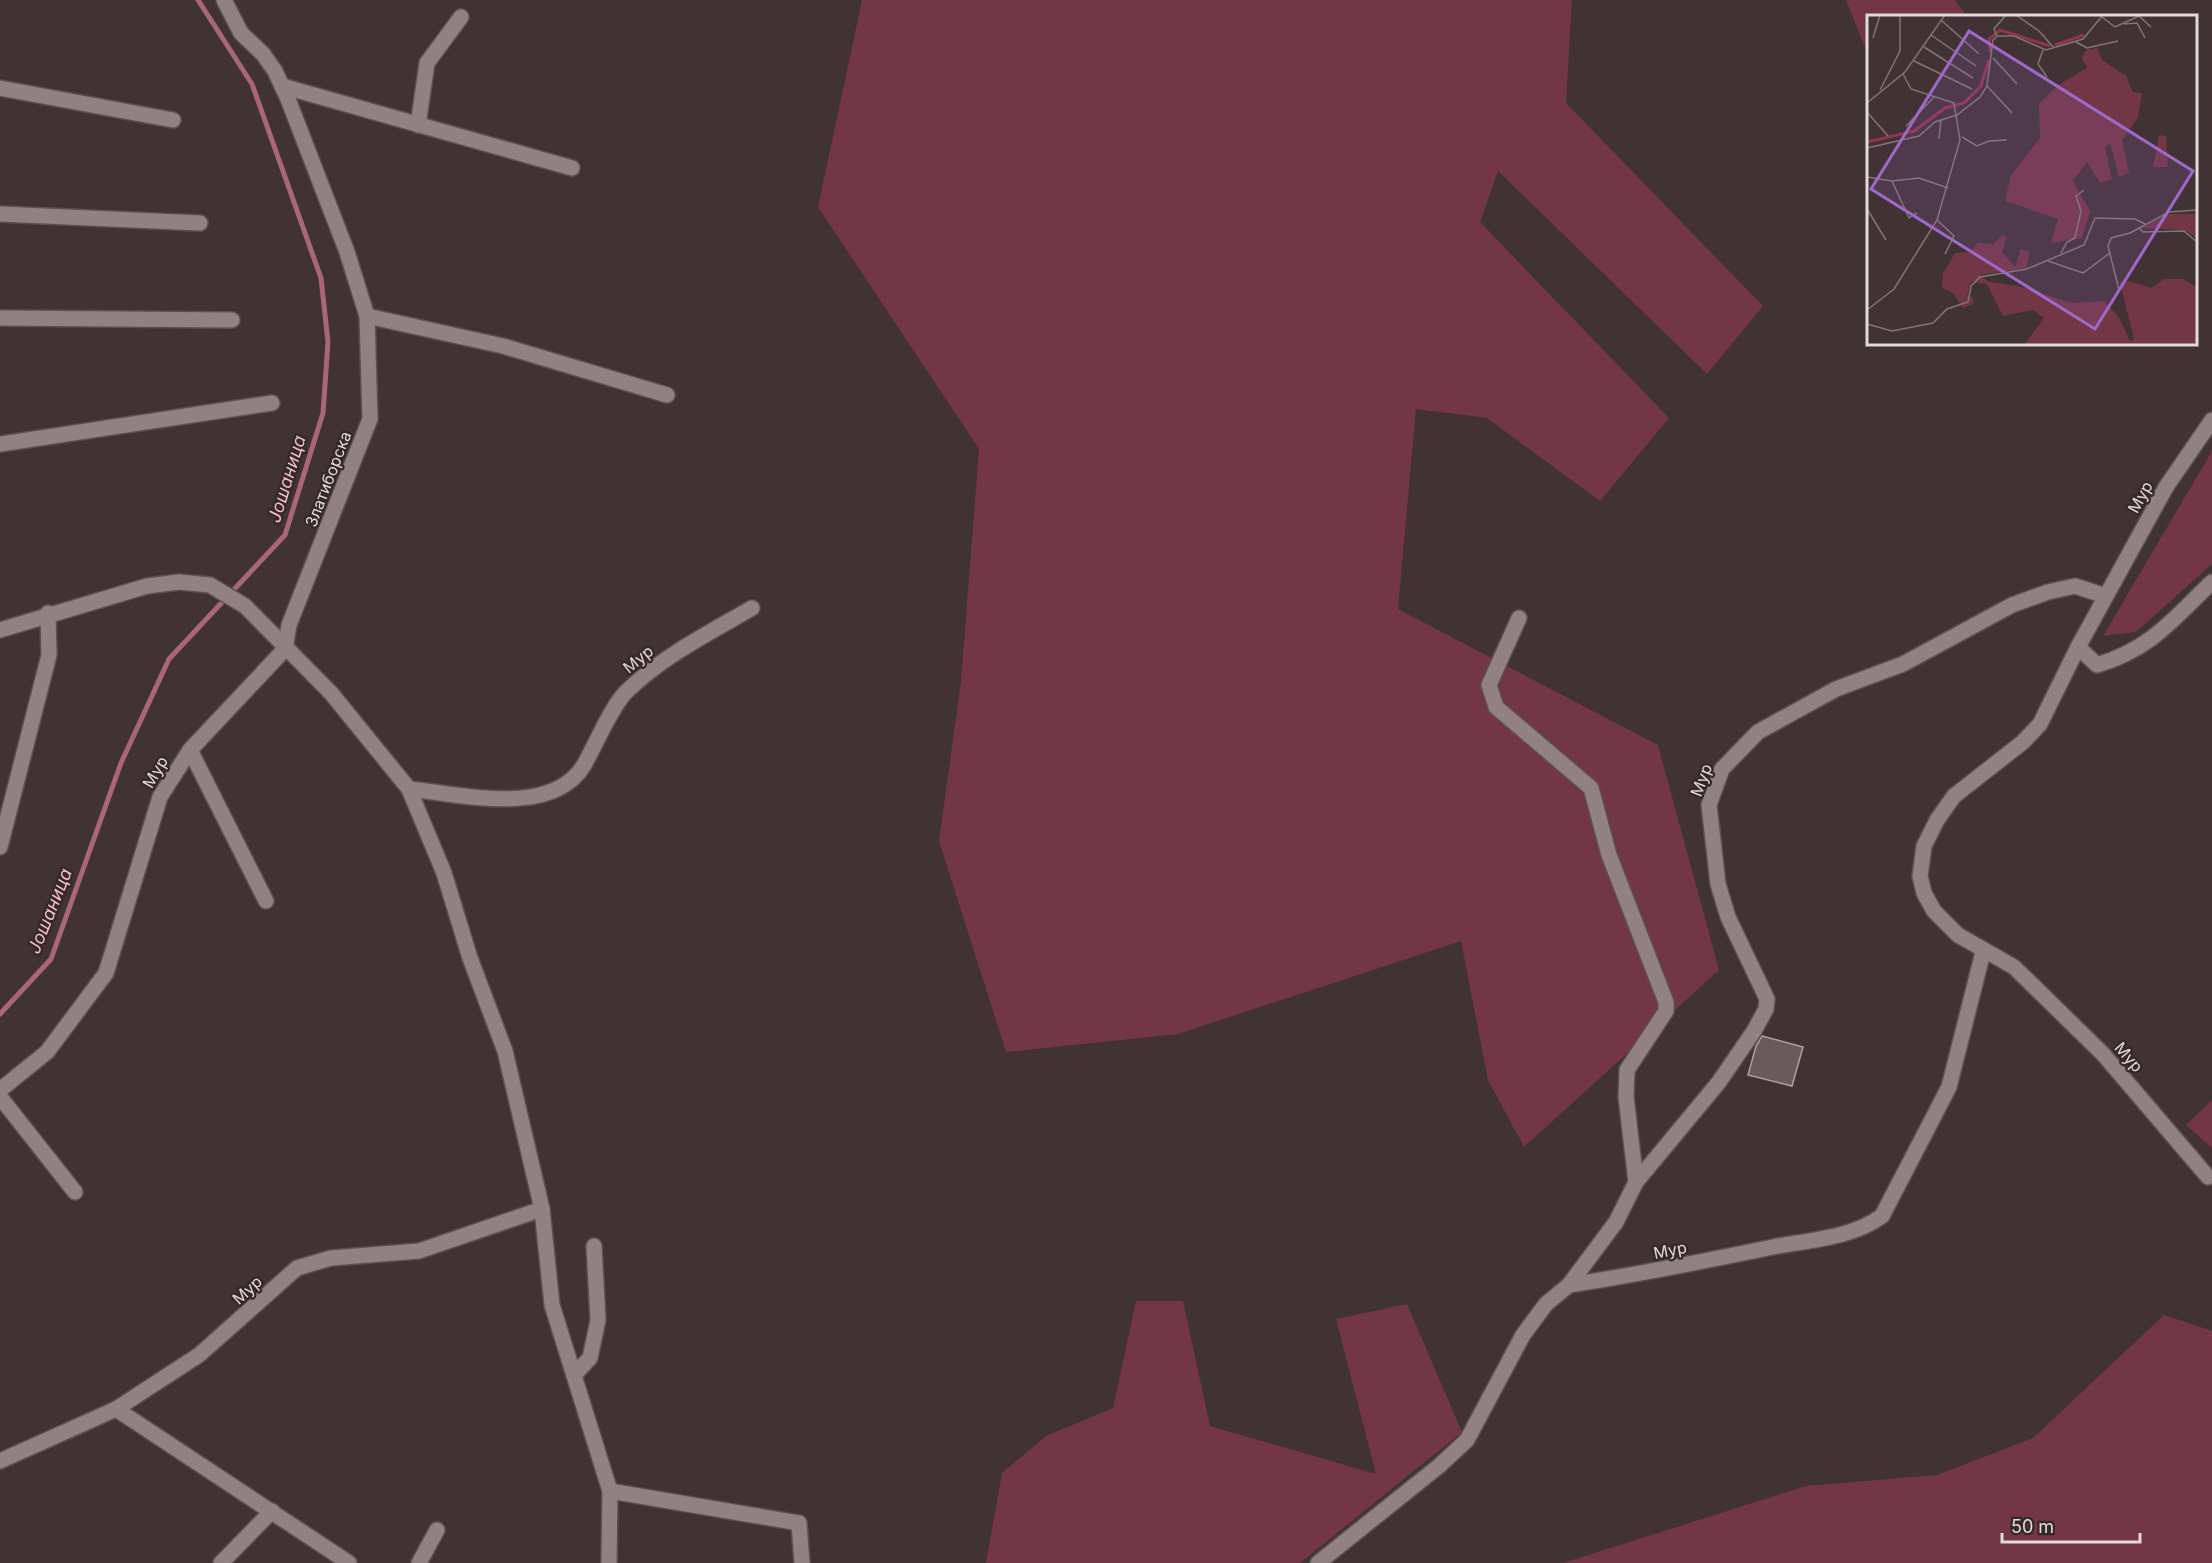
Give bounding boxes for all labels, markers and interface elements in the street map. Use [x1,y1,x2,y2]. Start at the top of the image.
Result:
inset map [1867,15,2197,345]
street label: Златиборска [301,428,355,530]
water label: Јошаница [263,433,310,525]
street label: Мур [2123,478,2157,516]
street label: Мур [619,641,657,677]
street label: Мур [138,753,172,791]
street label: Мур [1686,761,1716,799]
water label: Јошаница [23,865,76,956]
street label: Мур [2111,1038,2147,1076]
street label: Мур [1652,1237,1688,1263]
street label: Мур [228,1271,266,1309]
scale bar [2002,1506,2140,1544]
text: 50 m [2011,1516,2054,1537]

